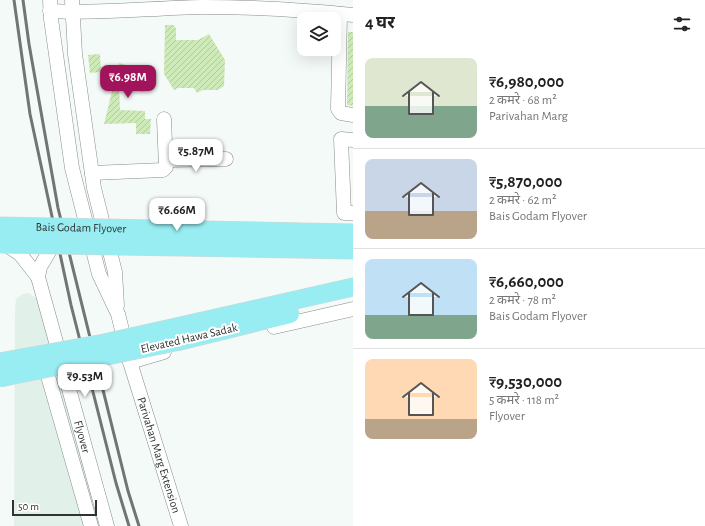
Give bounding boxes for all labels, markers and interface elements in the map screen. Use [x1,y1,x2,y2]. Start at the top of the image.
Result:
map controls [297,12,341,56]
button: layers [297,12,341,56]
icon: filters [671,13,693,35]
text: 4 घर [365,14,395,31]
pin: ₹6.98M [95,65,161,99]
text: ₹6.98M [109,71,147,84]
text: ₹6,980,000 [489,73,564,90]
icon: home [397,74,445,122]
text: 2 कमरे · 68 m² [489,94,557,107]
text: Parivahan Marg [489,110,568,123]
pin: ₹5.87M [163,139,229,173]
text: ₹5.87M [178,145,214,158]
text: ₹5,870,000 [489,173,562,190]
icon: home [397,175,445,223]
text: 2 कमरे · 62 m² [489,194,557,207]
pin: ₹6.66M [144,198,210,232]
text: ₹6.66M [158,204,196,217]
text: Bais Godam Flyover [489,210,587,223]
street label: Bais Godam Flyover [36,221,127,235]
text: ₹6,660,000 [489,273,564,290]
icon: home [397,275,445,323]
text: 2 कमरे · 78 m² [489,294,556,307]
text: Bais Godam Flyover [489,310,587,323]
street label: Elevated Hawa Sadak [139,321,239,355]
pin: ₹9.53M [52,364,118,398]
text: ₹9.53M [67,370,103,383]
text: ₹9,530,000 [489,373,562,390]
icon: home [397,375,445,423]
text: 5 कमरे · 118 m² [489,394,559,407]
street label: Parivahan Marg Extension [135,396,183,514]
text: Flyover [489,410,525,423]
street label: Flyover [72,419,93,454]
scale bar [12,498,97,517]
text: 50 m [18,501,39,512]

